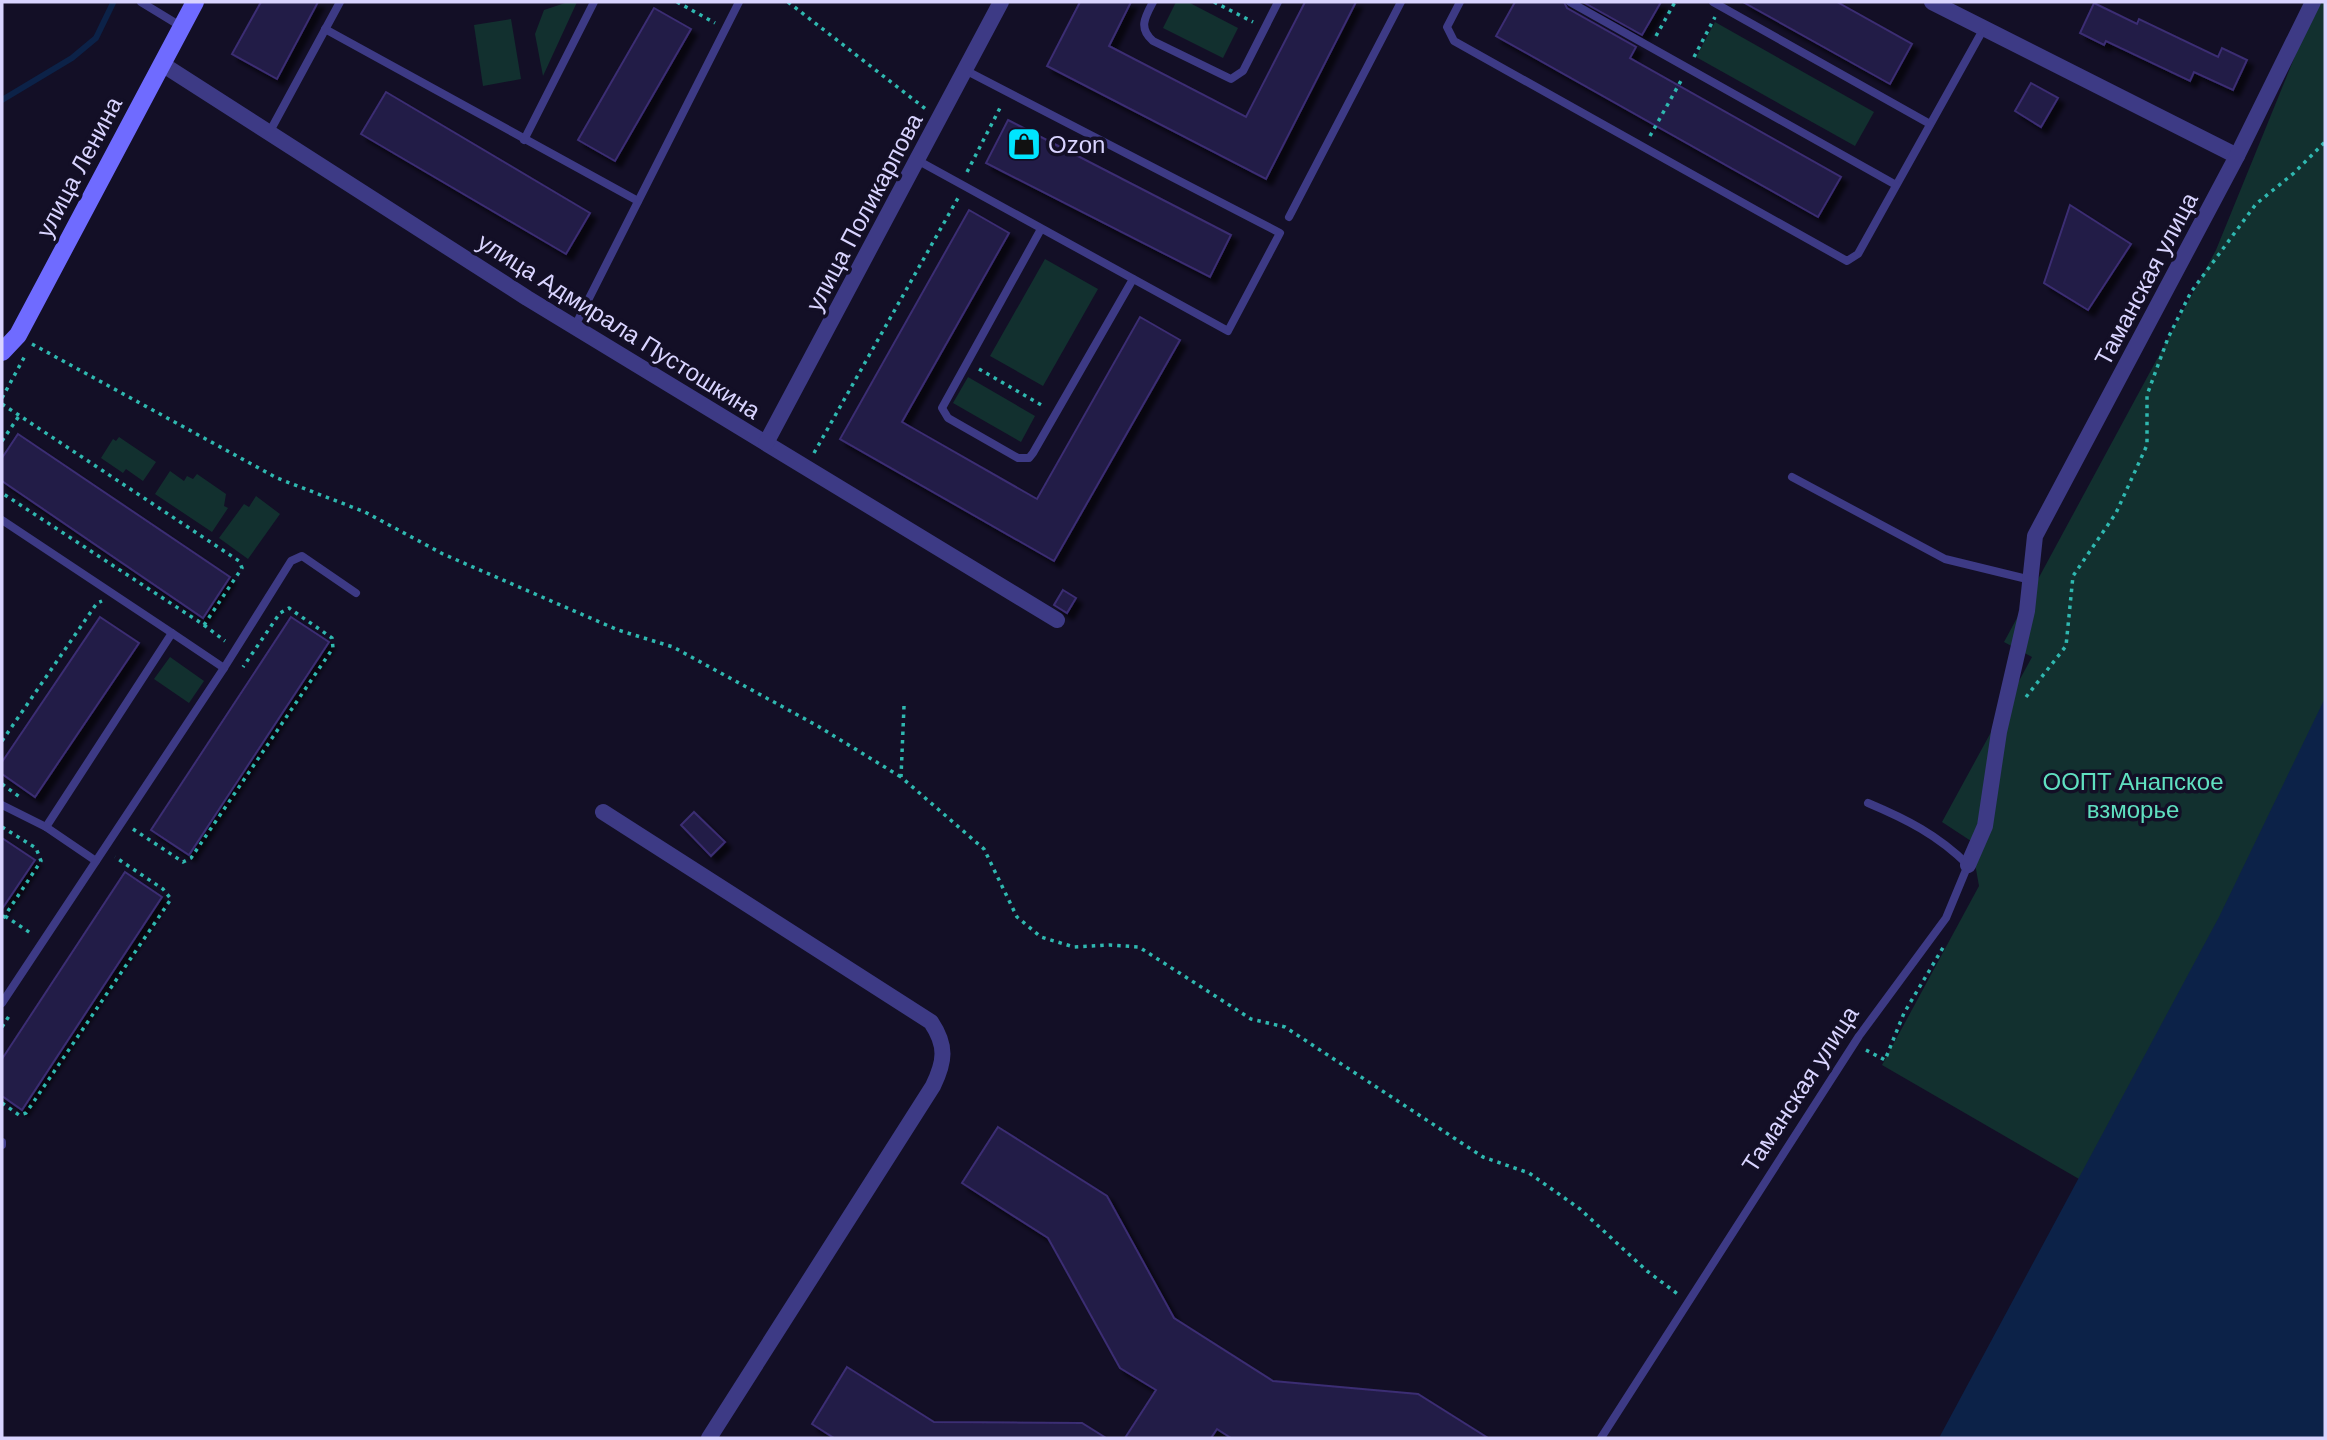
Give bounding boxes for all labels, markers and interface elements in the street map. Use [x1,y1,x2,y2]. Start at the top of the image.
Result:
street label: улица Ленина [31,92,128,242]
street label: улица Поликарпова [800,108,928,315]
shop icon: Ozon [1005,125,1043,163]
place label: Ozon [1048,131,1105,158]
street label: Таманская улица [2089,187,2203,370]
street label: улица Адмирала Пустошкина [473,228,766,425]
park label: ООПТ Анапское взморье [2043,768,2223,823]
street label: Таманская улица [1736,1001,1864,1177]

